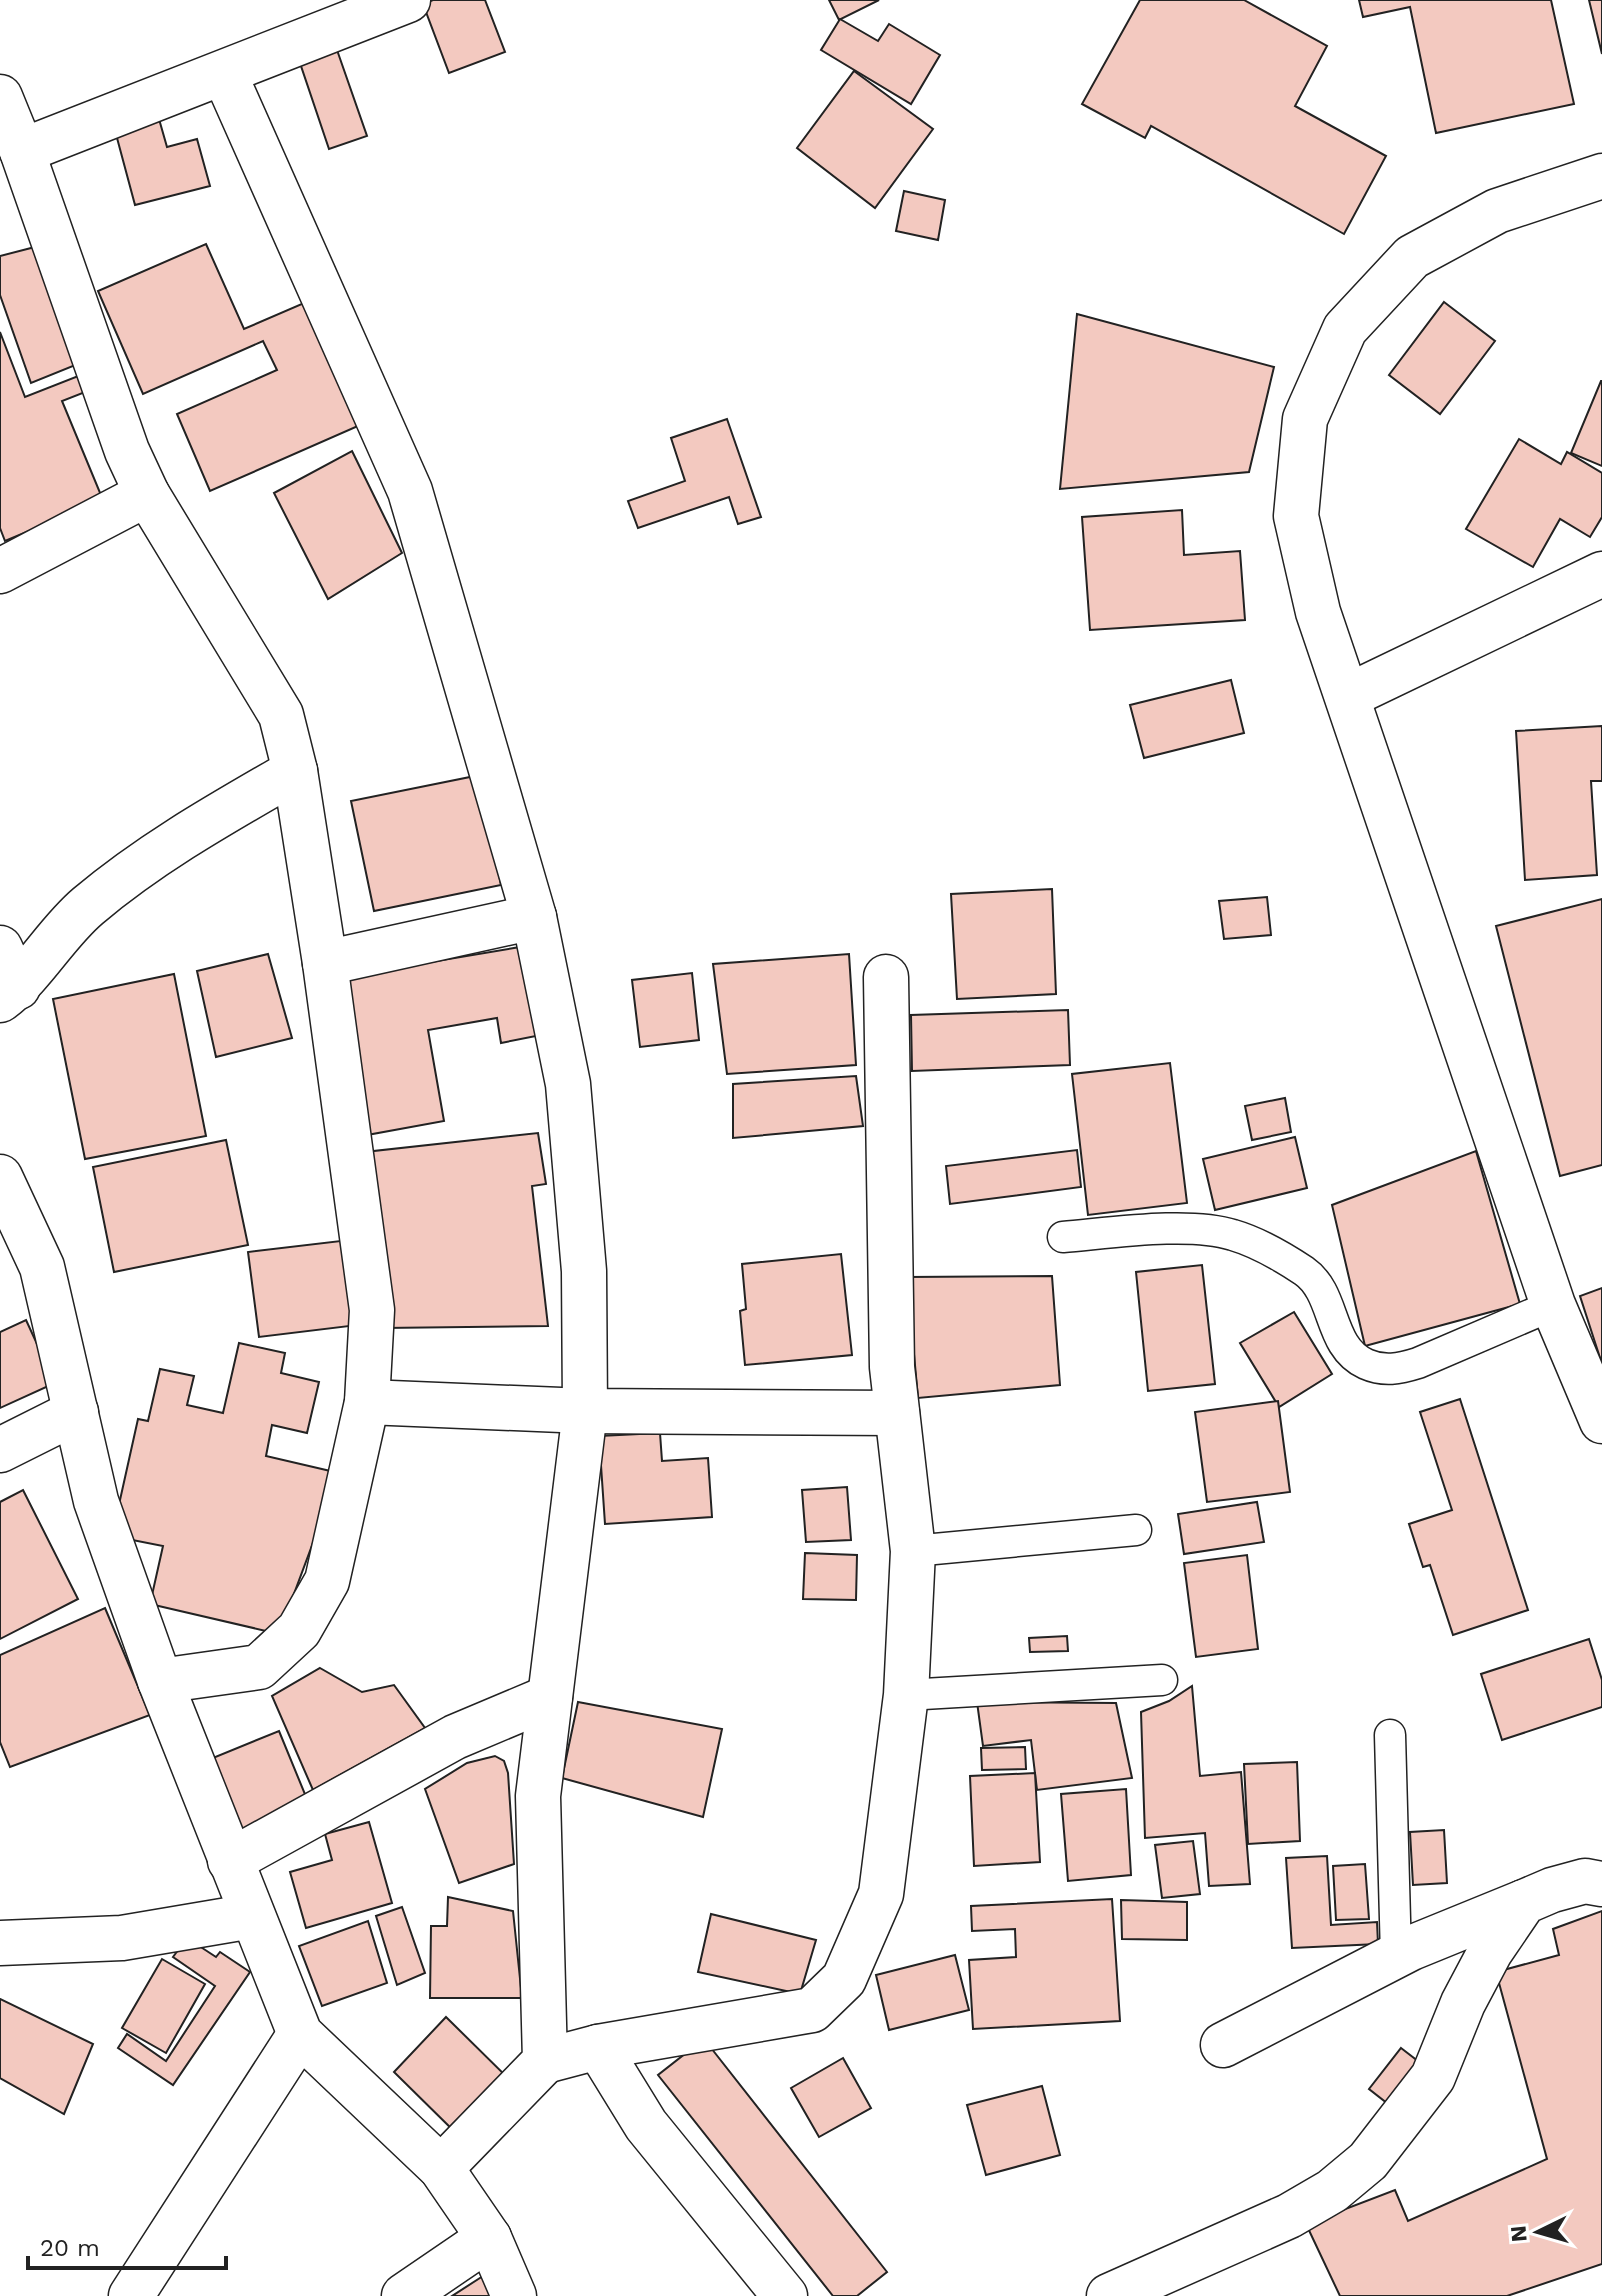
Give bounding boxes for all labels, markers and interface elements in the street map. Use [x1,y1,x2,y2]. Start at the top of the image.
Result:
north arrow [1498,2192,1578,2272]
scale bar [28,2220,226,2270]
text: N [1505,2224,1532,2243]
text: 20 m [40,2234,100,2262]

